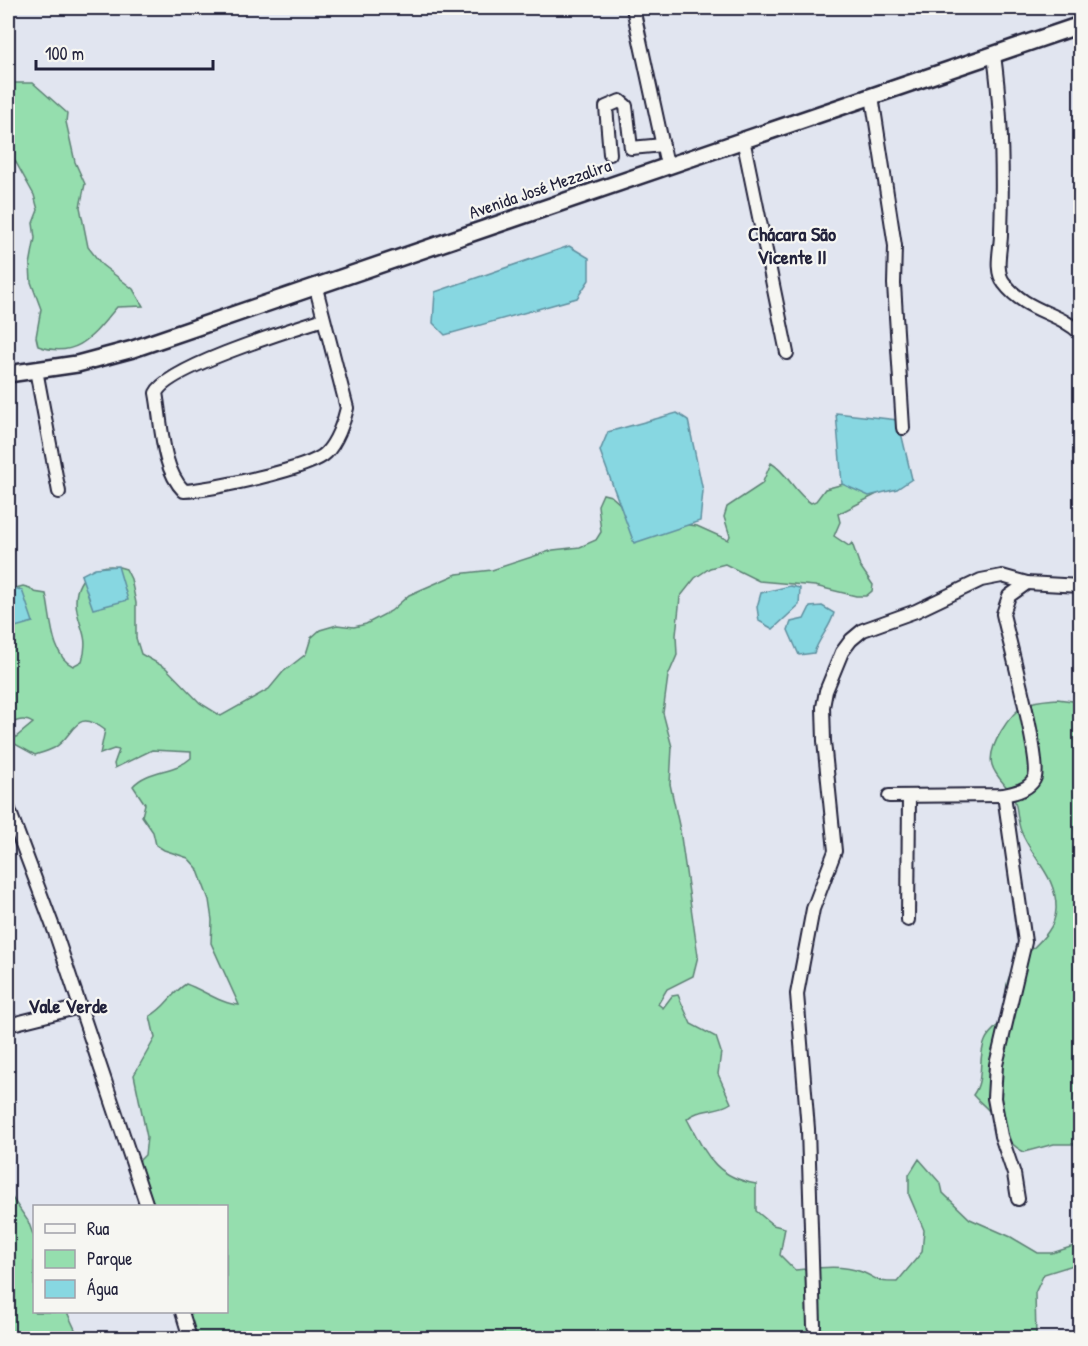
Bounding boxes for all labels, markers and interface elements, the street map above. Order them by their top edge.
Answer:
scale bar [36,33,213,71]
text: 100 m [45,41,84,66]
street label: Avenida José Mezzalira [465,152,614,225]
district label: Chácara São Vicente II [748,220,836,270]
district label: Vale Verde [28,992,108,1019]
legend [33,1205,228,1313]
text: Rua [87,1216,109,1241]
text: Parque [87,1246,132,1271]
text: Água [87,1276,118,1301]

